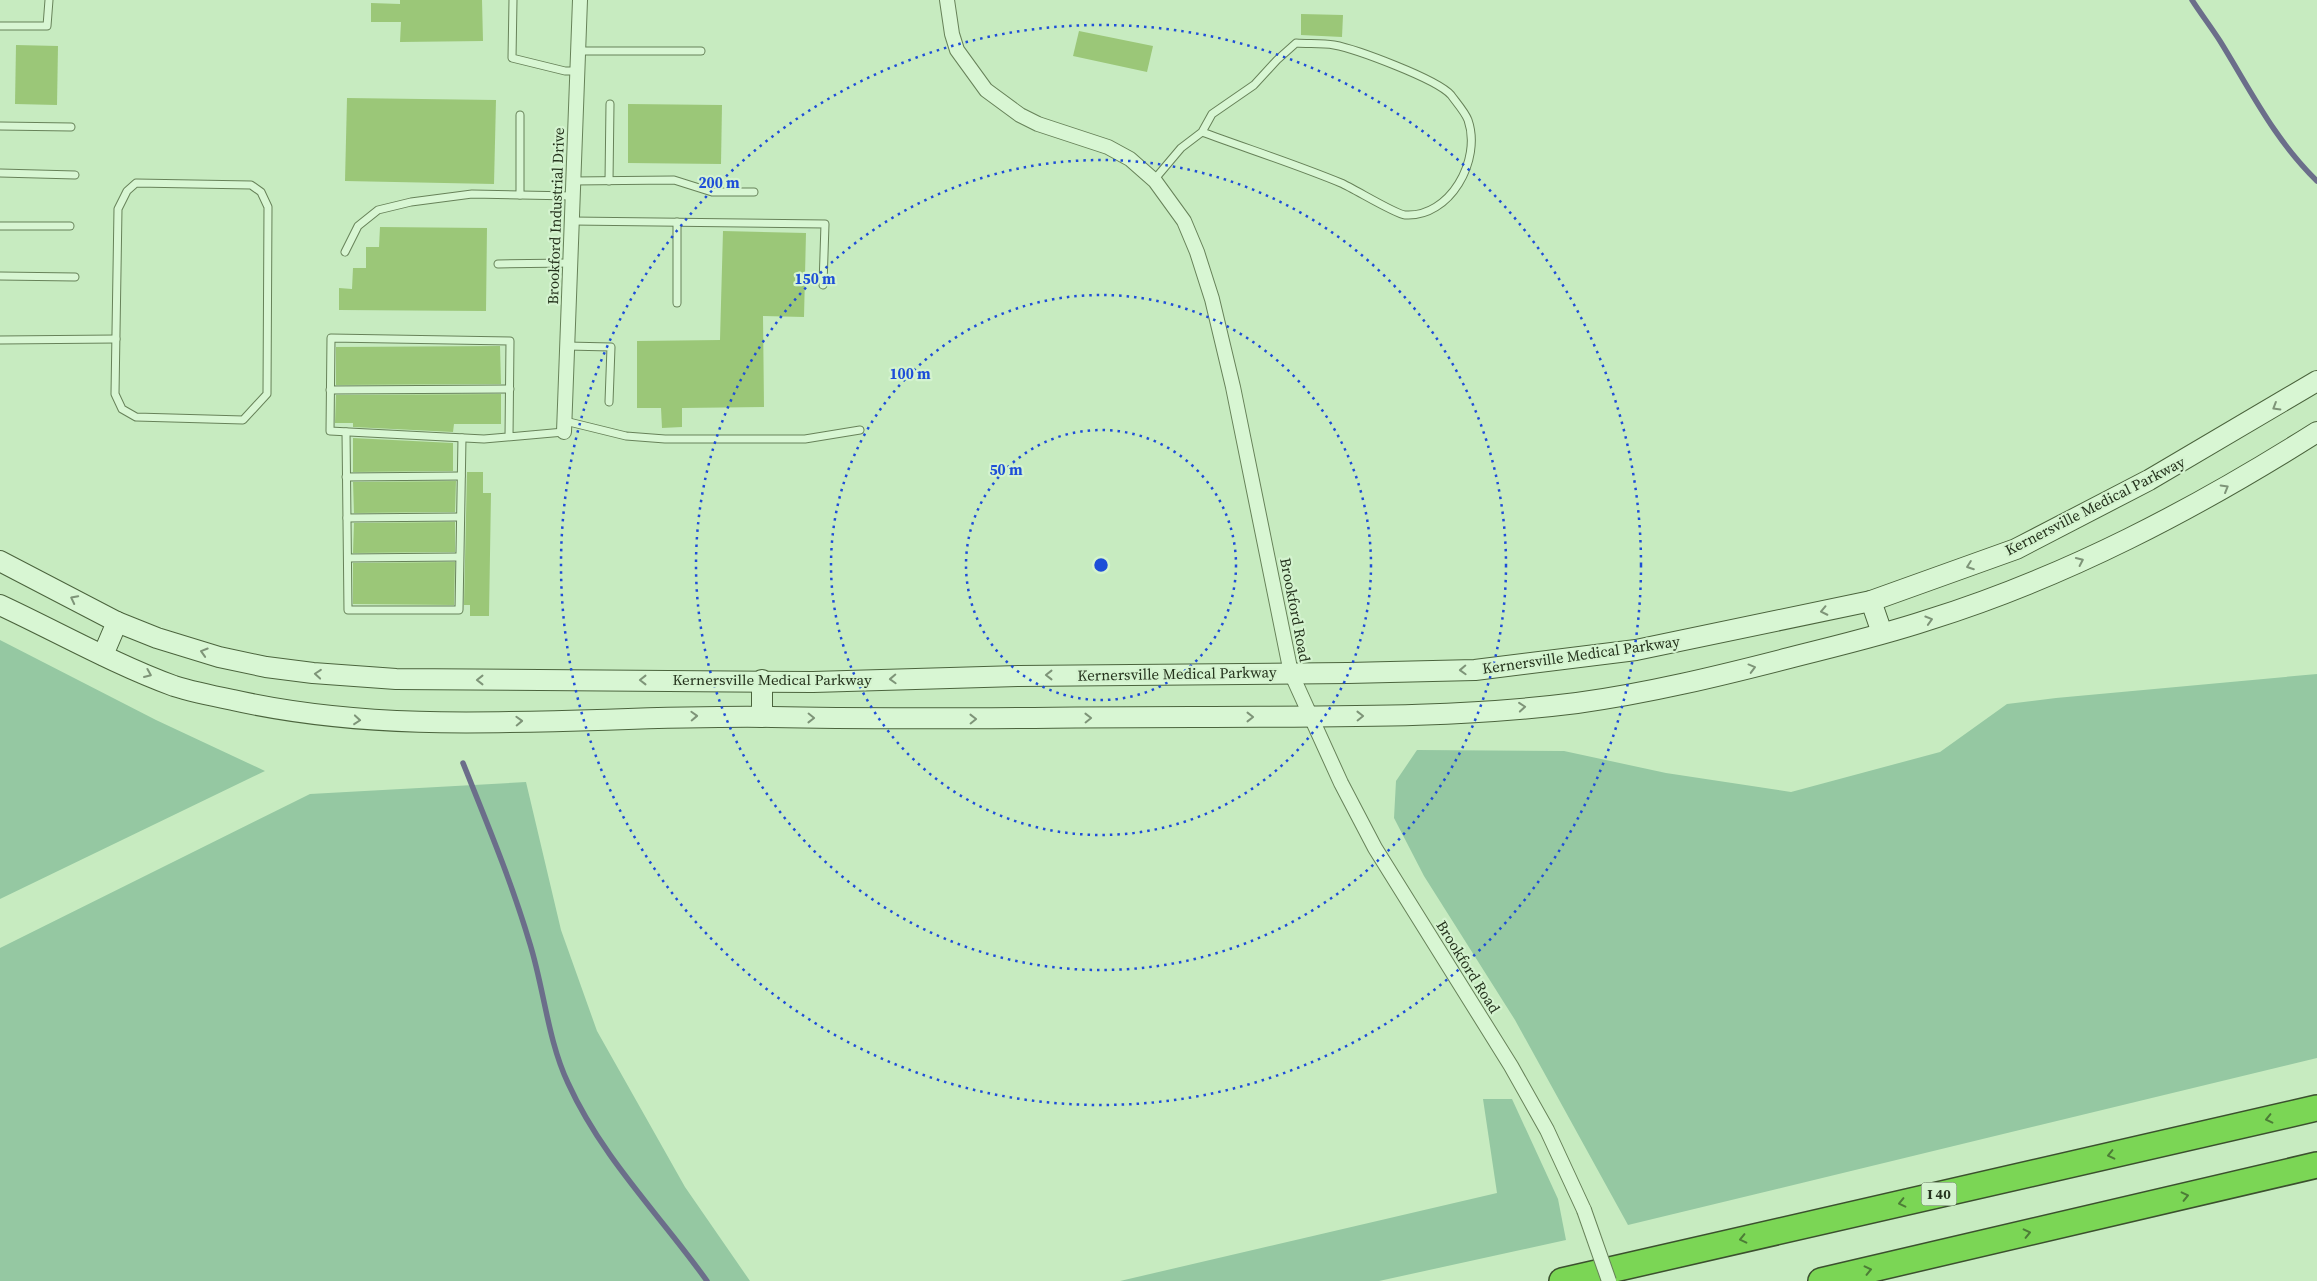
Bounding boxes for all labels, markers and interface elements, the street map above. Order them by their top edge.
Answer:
street label: Brookford Industrial Drive [542,127,569,305]
text: 200 m [698,172,740,193]
text: 150 m [794,268,836,289]
text: 100 m [889,363,931,384]
one-way arrow [2272,401,2281,411]
street label: Kernersville Medical Parkway [2001,451,2189,560]
text: 50 m [989,459,1023,480]
one-way arrow [2220,485,2229,495]
centre of rings [1092,556,1110,574]
street label: Brookford Road [1275,556,1316,664]
one-way arrow [2075,557,2084,568]
one-way arrow [1966,560,1975,570]
one-way arrow [70,595,79,605]
one-way arrow [1819,605,1828,616]
one-way arrow [1924,615,1932,625]
street label: Kernersville Medical Parkway [1481,630,1681,679]
one-way arrow [200,648,209,658]
street label: Kernersville Medical Parkway [1077,661,1277,686]
one-way arrow [1747,663,1756,673]
one-way arrow [1459,665,1467,676]
one-way arrow [143,668,152,679]
one-way arrow [314,668,322,679]
street label: Kernersville Medical Parkway [672,669,872,690]
one-way arrow [1045,670,1053,681]
one-way arrow [889,674,897,685]
one-way arrow [476,675,484,685]
one-way arrow [639,675,646,685]
one-way arrow [1518,702,1526,713]
one-way arrow [691,711,699,722]
one-way arrow [1356,711,1364,721]
one-way arrow [1247,712,1255,722]
one-way arrow [807,713,815,723]
one-way arrow [1084,713,1092,723]
one-way arrow [353,714,361,725]
one-way arrow [970,714,977,724]
one-way arrow [516,716,523,726]
street label: Brookford Road [1432,916,1506,1018]
one-way arrow [2265,1113,2274,1124]
one-way arrow [2107,1149,2116,1160]
road number: I 40 [1922,1182,1956,1206]
one-way arrow [2180,1191,2189,1202]
one-way arrow [1897,1197,1906,1208]
one-way arrow [2022,1228,2031,1239]
one-way arrow [1739,1233,1748,1244]
one-way arrow [1864,1265,1873,1276]

